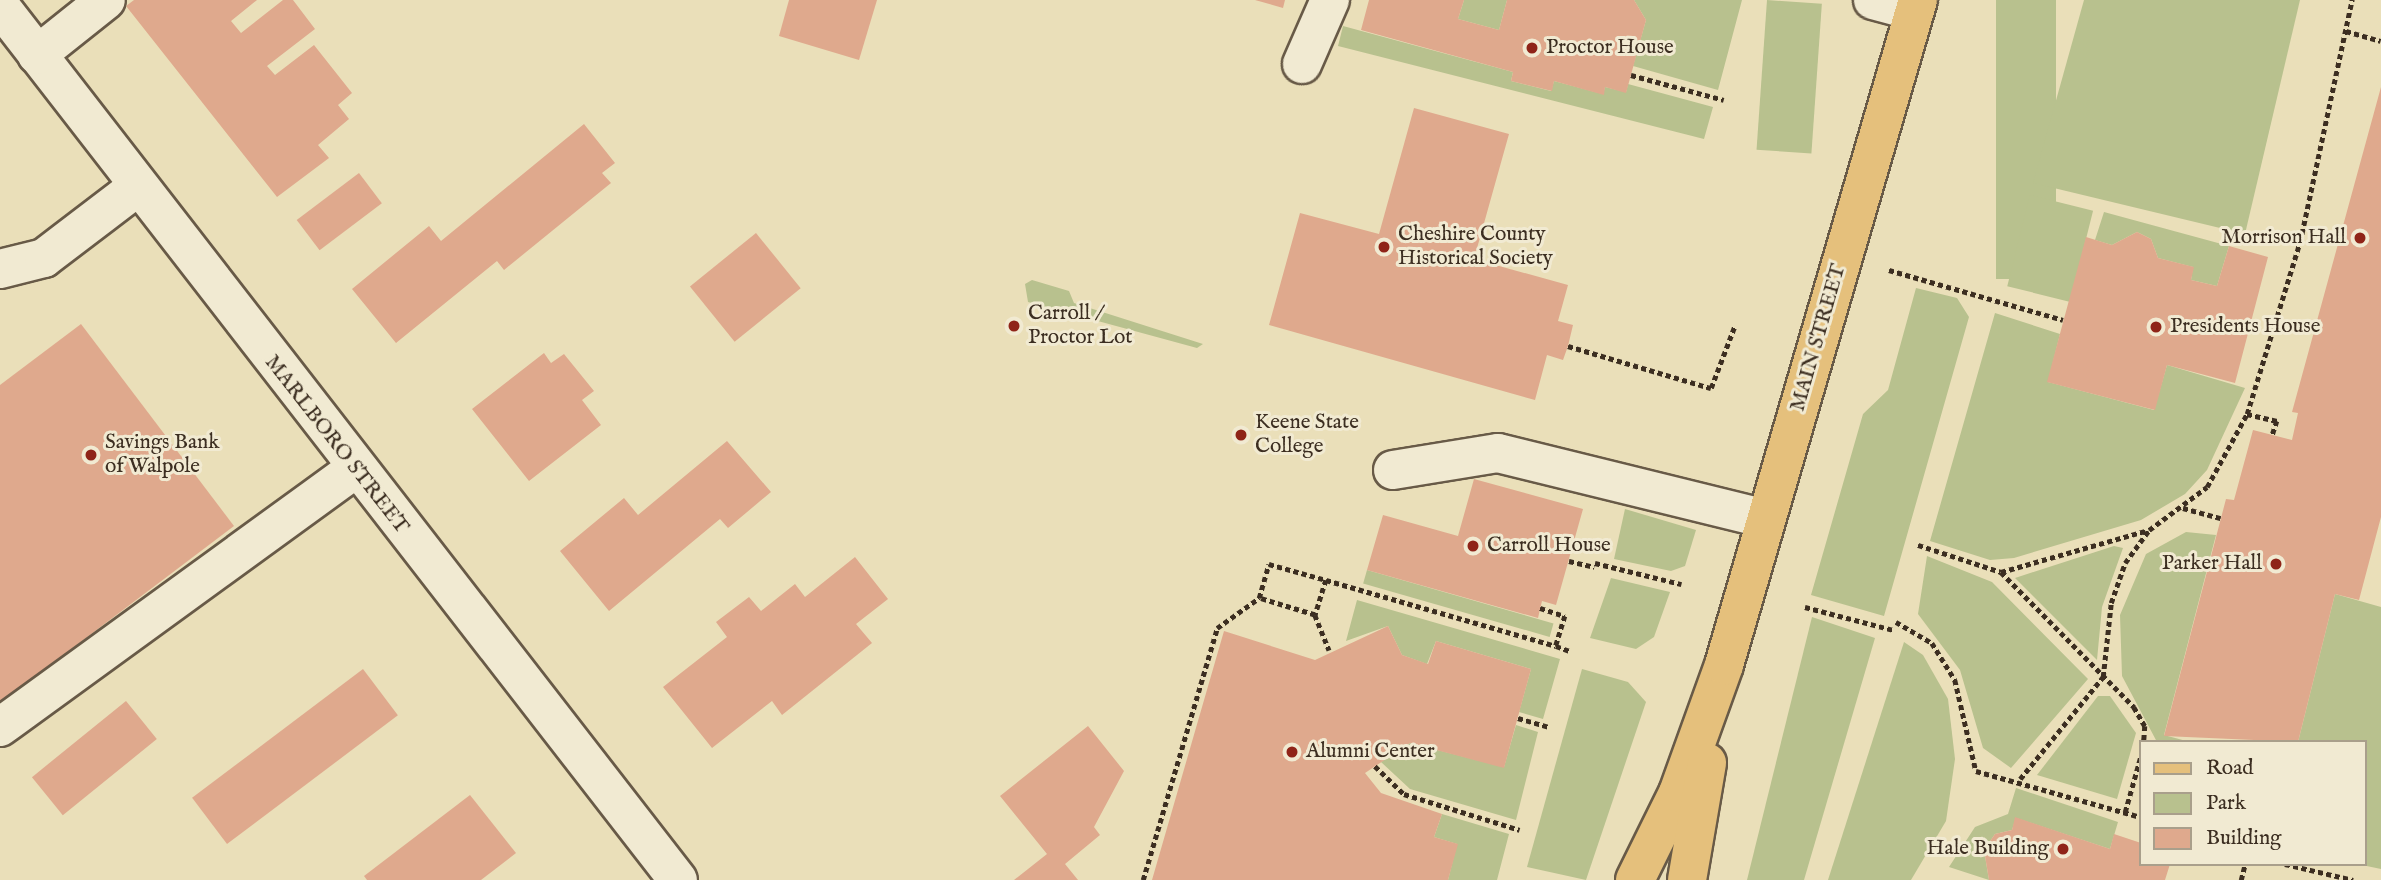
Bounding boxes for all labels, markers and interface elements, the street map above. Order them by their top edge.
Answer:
place label: Proctor House [1546,35,1674,61]
marker: Proctor House [1524,40,1540,56]
place label: Cheshire County Historical Society [1398,222,1553,272]
place label: Morrison Hall [2221,225,2346,251]
marker: Morrison Hall [2352,230,2368,246]
marker: Cheshire County Historical Society [1376,239,1392,255]
street label: MAIN STREET [1786,261,1852,415]
place label: Carroll / Proctor Lot [1028,301,1133,351]
place label: Presidents House [2170,314,2320,340]
marker: Carroll / Proctor Lot [1006,318,1022,334]
marker: Presidents House [2148,319,2164,335]
street label: MARLBORO STREET [258,351,414,539]
place label: Keene State College [1255,410,1359,460]
marker: Keene State College [1233,427,1249,443]
place label: Savings Bank of Walpole [105,430,219,480]
marker: Savings Bank of Walpole [83,447,99,463]
place label: Carroll House [1487,533,1611,559]
marker: Carroll House [1465,538,1481,554]
place label: Parker Hall [2162,551,2262,577]
marker: Parker Hall [2268,556,2284,572]
place label: Alumni Center [1306,739,1435,765]
legend [2140,740,2367,866]
marker: Alumni Center [1284,744,1300,760]
text: Road [2206,755,2253,782]
text: Park [2206,790,2246,817]
text: Building [2206,825,2281,852]
place label: Hale Building [1927,836,2049,862]
marker: Hale Building [2055,841,2071,857]

